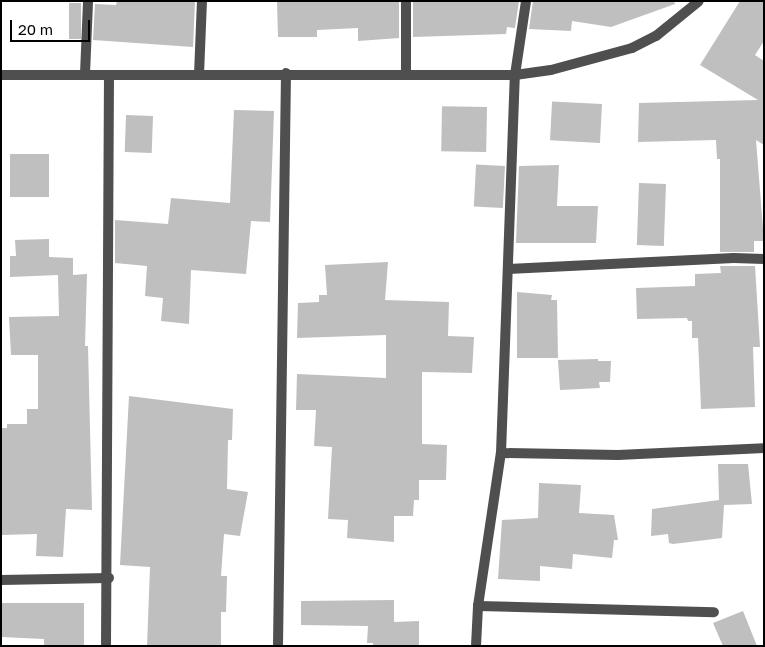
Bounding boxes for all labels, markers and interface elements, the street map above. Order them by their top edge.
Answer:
scale bar [12,10,92,42]
text: 20 m [18,20,53,38]

